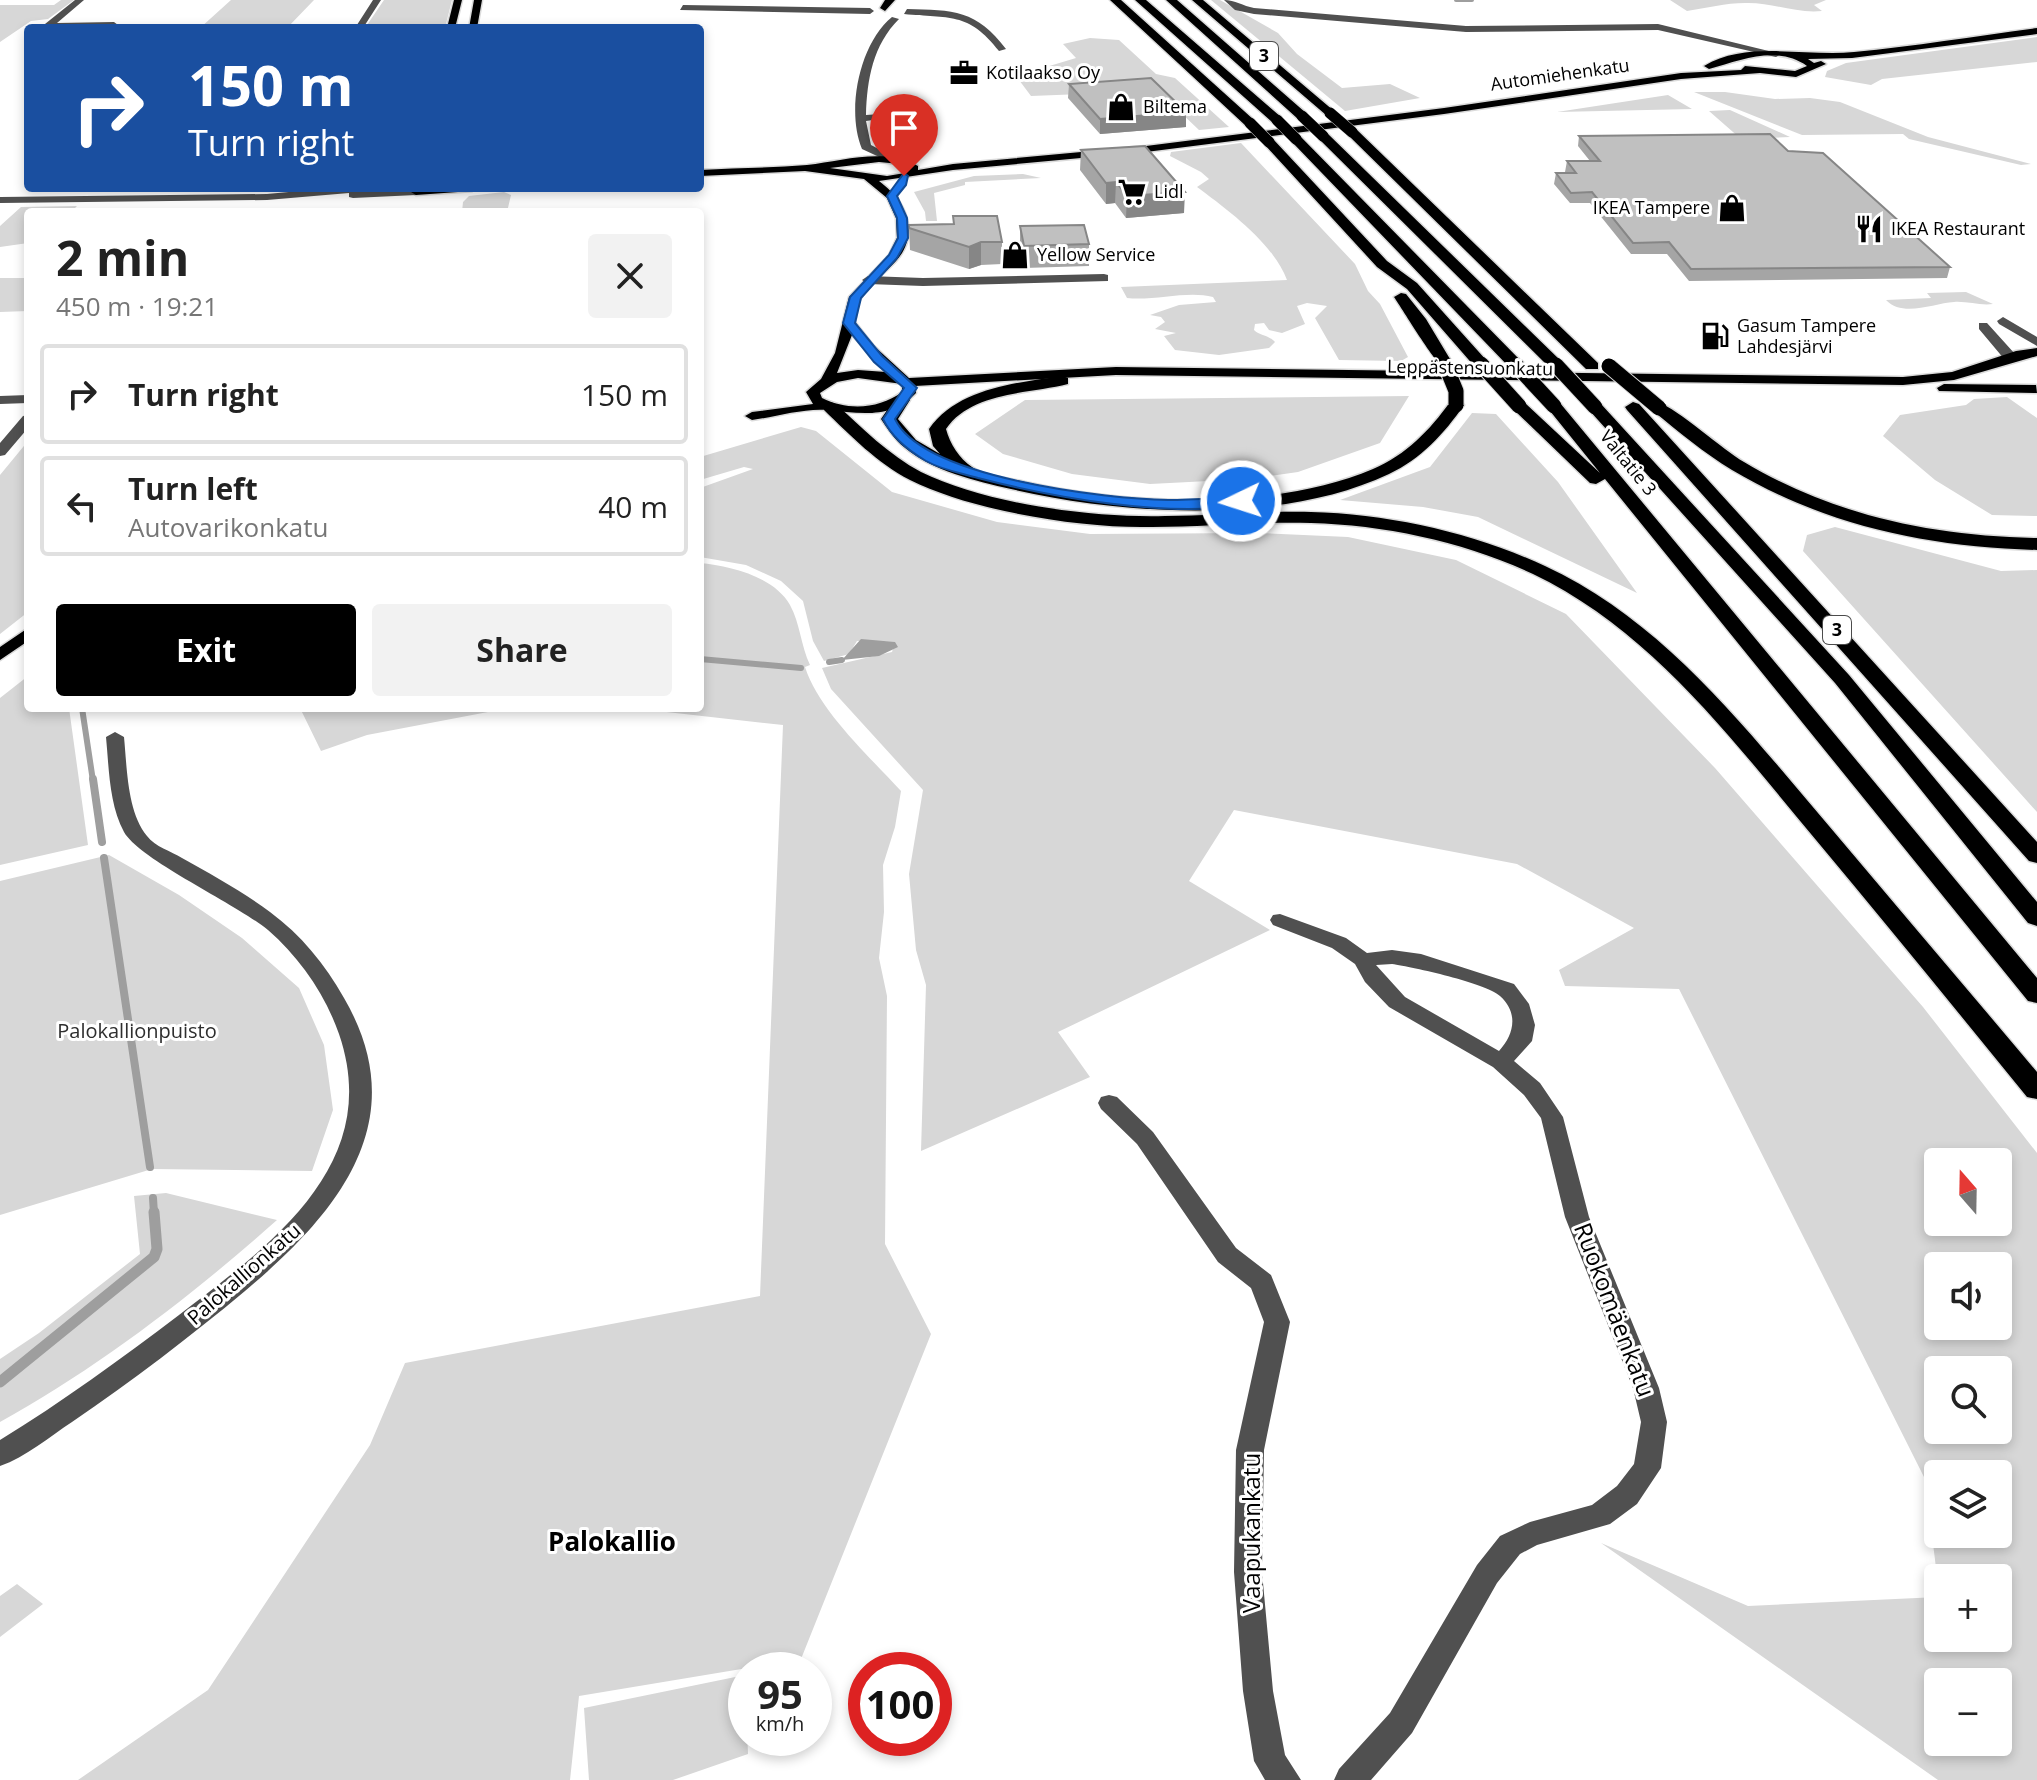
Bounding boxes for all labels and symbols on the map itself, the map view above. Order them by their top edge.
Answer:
road number: 3 [1250,42,1278,70]
street label: Automiehenkatu [1489,52,1631,96]
office icon: Kotilaakso Oy [949,58,979,88]
place label: Kotilaakso Oy [986,60,1101,84]
shop icon: Biltema [1106,92,1136,122]
pin [870,94,938,176]
place label: Biltema [1143,94,1207,118]
supermarket icon: Lidl [1117,177,1147,207]
place label: Lidl [1154,179,1184,203]
shop icon: IKEA Tampere [1717,193,1747,223]
place label: IKEA Tampere [1593,195,1710,219]
restaurant icon: IKEA Restaurant [1854,214,1884,244]
place label: IKEA Restaurant [1891,216,2025,240]
shop icon: Yellow Service [1000,240,1030,270]
place label: Yellow Service [1037,242,1155,266]
place label: Gasum Tampere Lahdesjärvi [1737,313,1876,358]
fuel station icon: Gasum Tampere Lahdesjärvi [1700,321,1730,351]
street label: Leppästensuonkatu [1387,354,1553,380]
street label: Valtatie 3 [1595,425,1663,500]
position arrow [1199,459,1283,543]
road number: 3 [1823,616,1851,644]
park label: Palokallionpuisto [57,1017,217,1044]
north arrow [1924,1148,2012,1236]
street label: Palokallionkatu [181,1217,306,1330]
street label: Ruokomäenkatu [1567,1218,1664,1401]
street label: Vaapukankatu [1234,1453,1267,1613]
district label: Palokallio [548,1523,676,1559]
speed limit sign: 100 [848,1652,952,1756]

